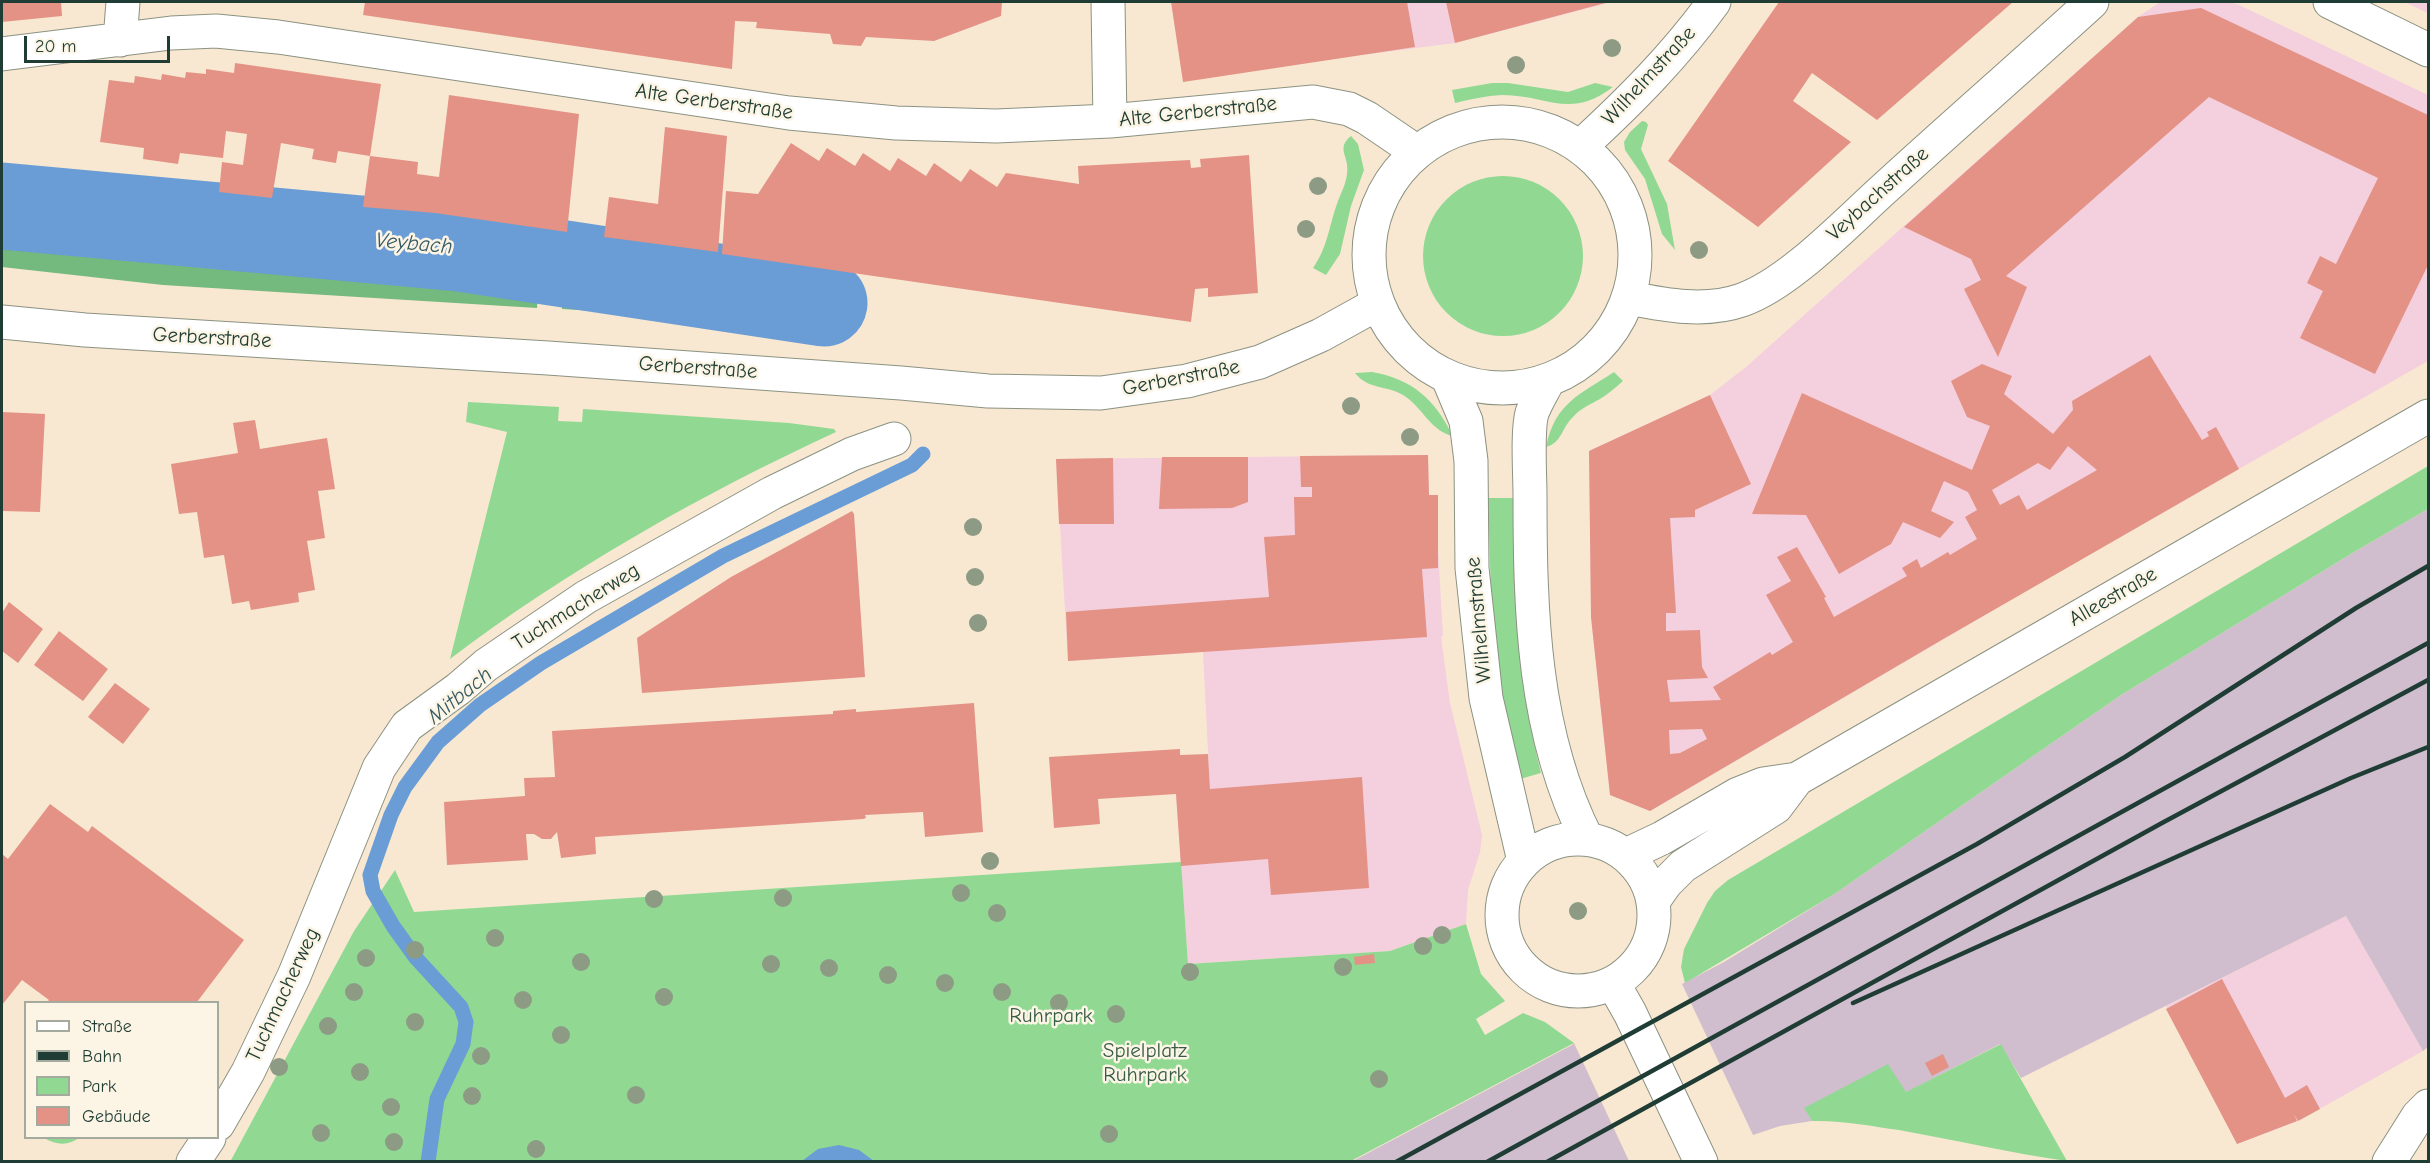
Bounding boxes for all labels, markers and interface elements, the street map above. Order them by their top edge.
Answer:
street label: Wilhelmstraße [1597,21,1701,131]
scale bar [27,24,172,62]
text: 20 m [35,36,76,57]
street label: Alte Gerberstraße [634,78,794,126]
street label: Alte Gerberstraße [1118,91,1278,133]
street label: Veybachstraße [1822,142,1934,246]
water label: Veybach [374,227,454,261]
street label: Gerberstraße [152,322,272,354]
street label: Gerberstraße [638,351,758,385]
street label: Gerberstraße [1120,354,1242,402]
street label: Wilhelmstraße [1461,556,1497,684]
street label: Tuchmacherweg [508,558,644,656]
street label: Alleestraße [2064,562,2162,632]
water label: Mitbach [422,662,498,730]
street label: Tuchmacherweg [241,924,325,1066]
legend [24,1001,219,1139]
park label: Ruhrpark [1009,1003,1093,1029]
text: Straße [82,1016,132,1037]
park label: Spielplatz Ruhrpark [1103,1038,1187,1088]
text: Bahn [82,1046,122,1067]
text: Park [82,1076,116,1097]
text: Gebäude [82,1106,151,1127]

